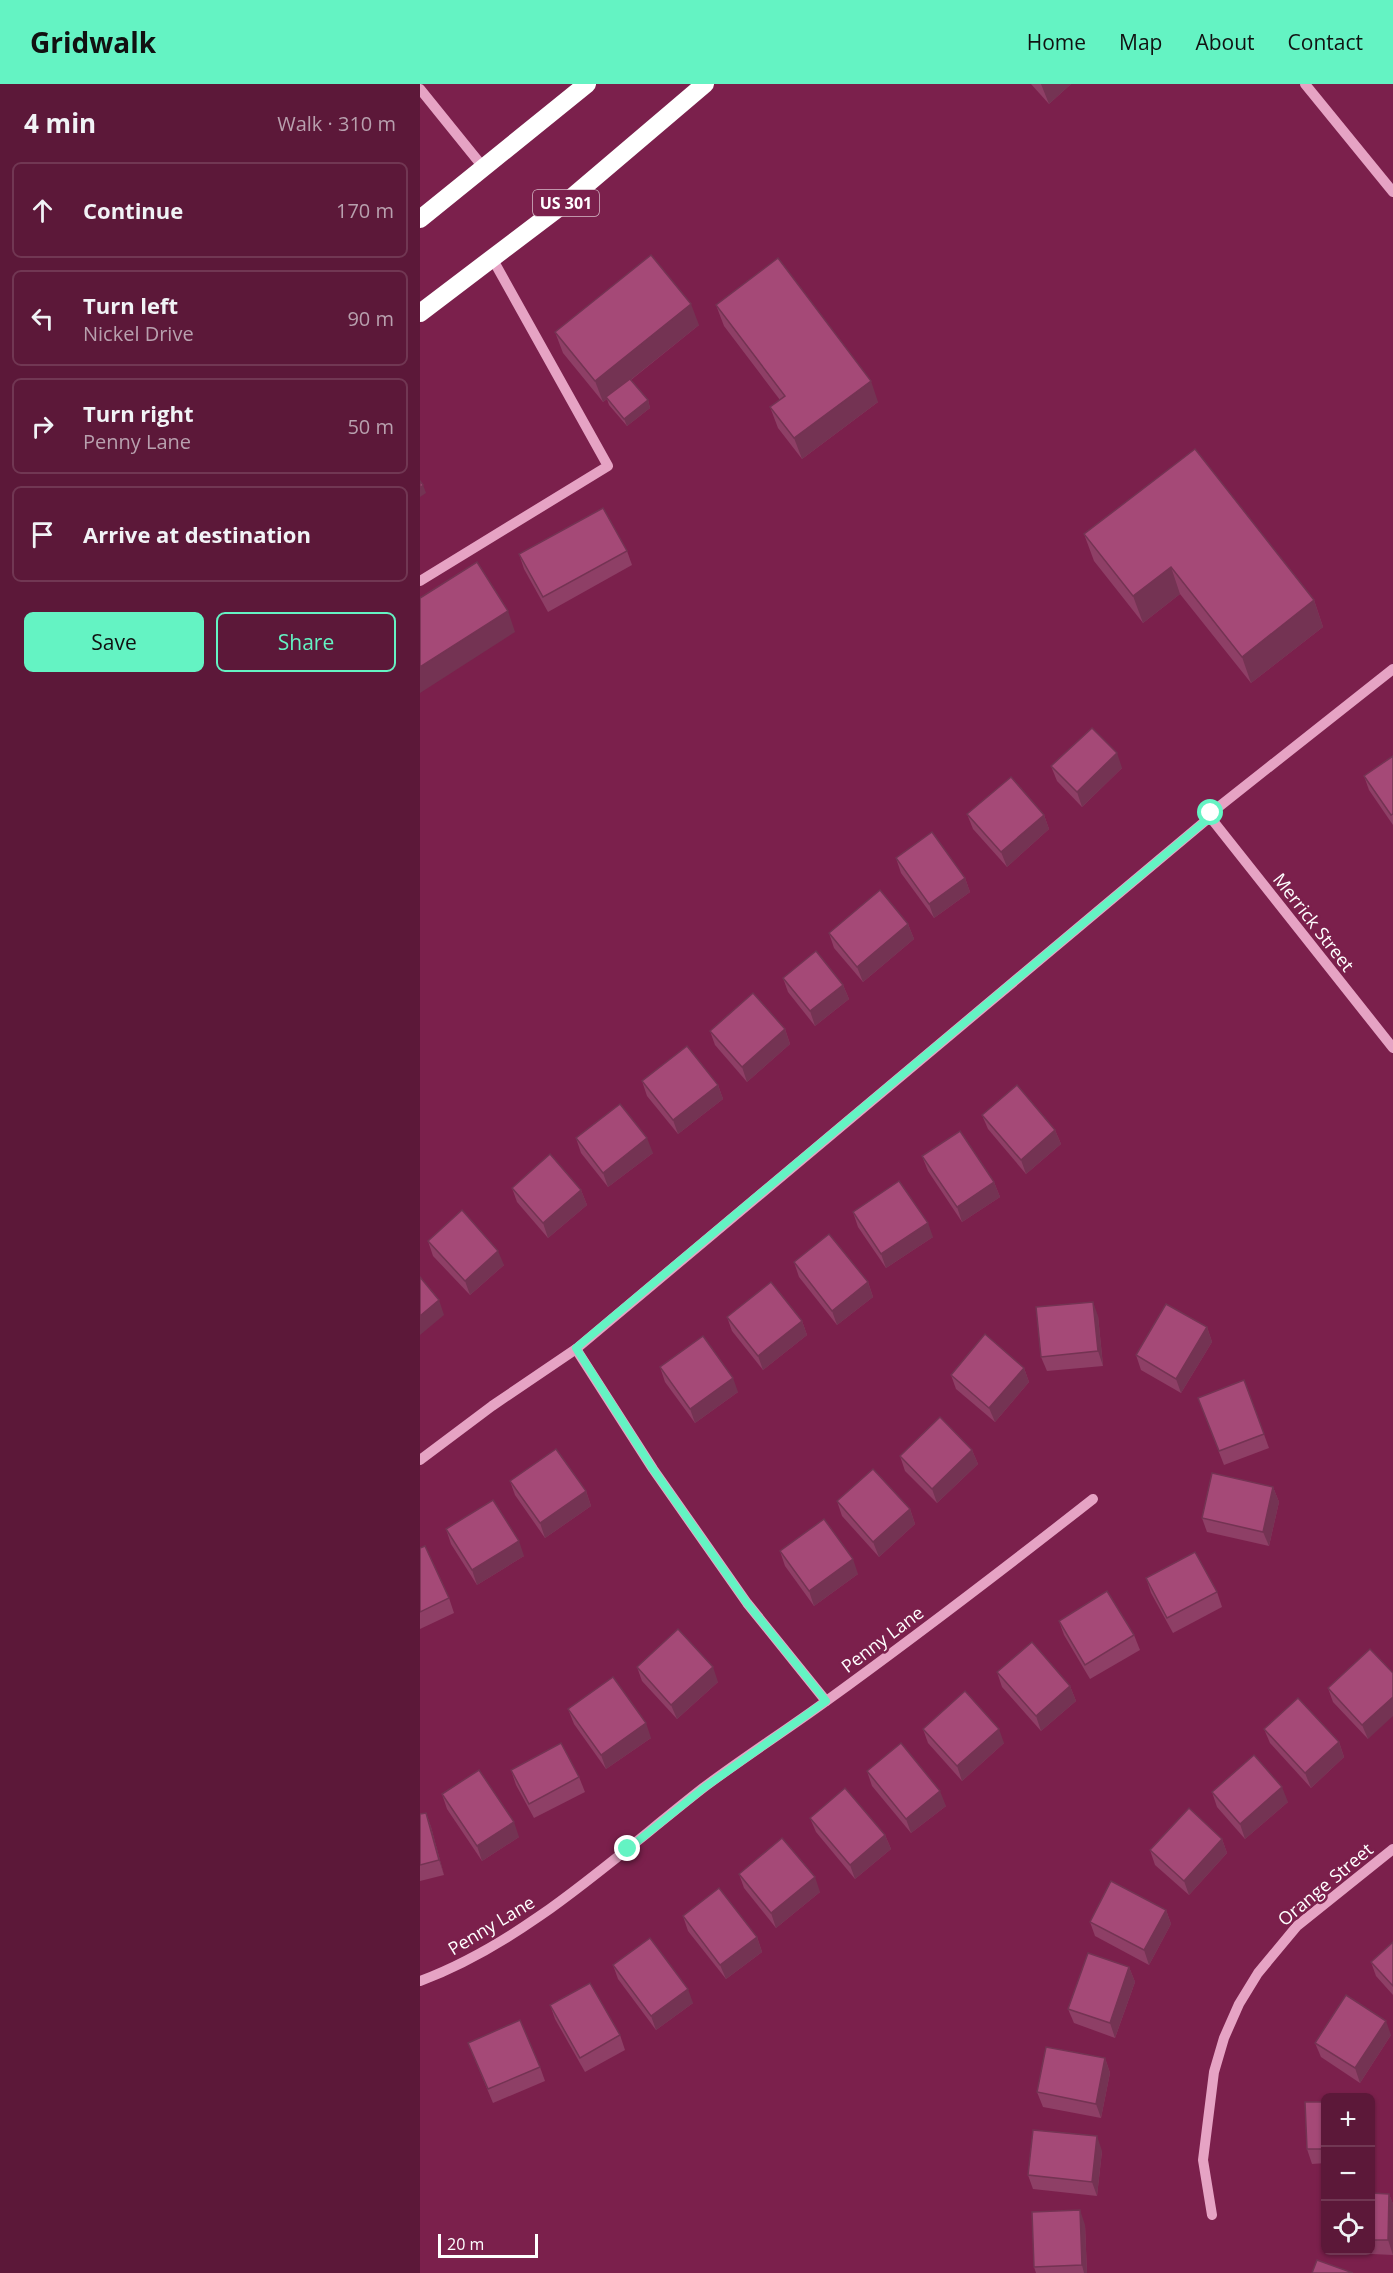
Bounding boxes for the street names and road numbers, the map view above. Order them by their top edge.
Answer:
road number: US 301 [533,190,599,216]
street label: Merrick Street [1268,868,1360,976]
street label: Penny Lane [836,1600,928,1678]
street label: Orange Street [1272,1837,1378,1931]
street label: Penny Lane [443,1890,539,1960]

